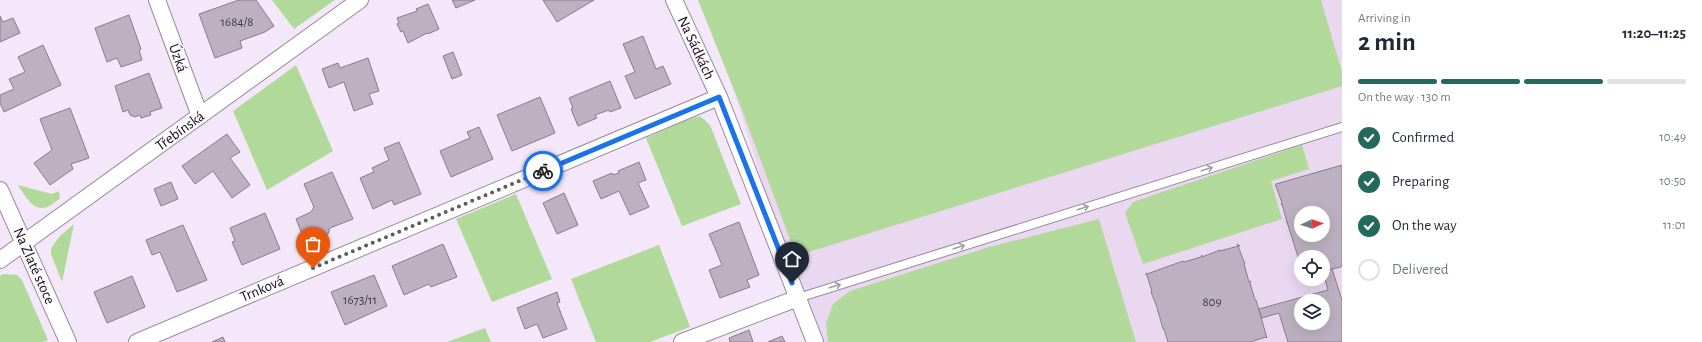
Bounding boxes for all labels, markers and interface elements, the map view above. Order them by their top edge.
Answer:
text: Arriving in [1358,12,1411,25]
street label: Na Sádkách [675,14,717,82]
house number: 1684/8 [221,16,253,29]
text: 11:20–11:25 [1622,26,1686,41]
text: 2 min [1358,29,1416,55]
street label: Úzká [166,41,192,74]
text: On the way · 130 m [1358,91,1451,104]
street label: Třebínská [153,108,207,154]
icon: check [1358,127,1380,149]
text: Confirmed [1392,130,1454,145]
text: 10:49 [1659,131,1686,144]
courier [523,151,563,191]
icon: bike [532,160,554,182]
one-way arrow [1200,165,1213,172]
icon: check [1358,171,1380,193]
text: Preparing [1392,174,1449,189]
text: 10:50 [1659,175,1686,188]
one-way arrow [1076,204,1089,211]
north arrow [1294,206,1330,242]
map controls [1294,206,1330,330]
icon: check [1358,215,1380,237]
text: On the way [1392,218,1457,233]
text: 11:01 [1663,219,1686,232]
street label: Na Zlaté stoce [10,225,58,307]
pin [296,227,330,268]
icon: bag [302,233,324,255]
pin [775,242,809,283]
one-way arrow [952,243,965,250]
icon: home [781,248,803,270]
button: locate [1294,250,1330,286]
text: Delivered [1392,262,1449,277]
street label: Trnková [238,273,286,305]
one-way arrow [828,282,841,289]
house number: 1673/11 [343,294,377,307]
button: layers [1294,294,1330,330]
house number: 809 [1202,296,1222,309]

